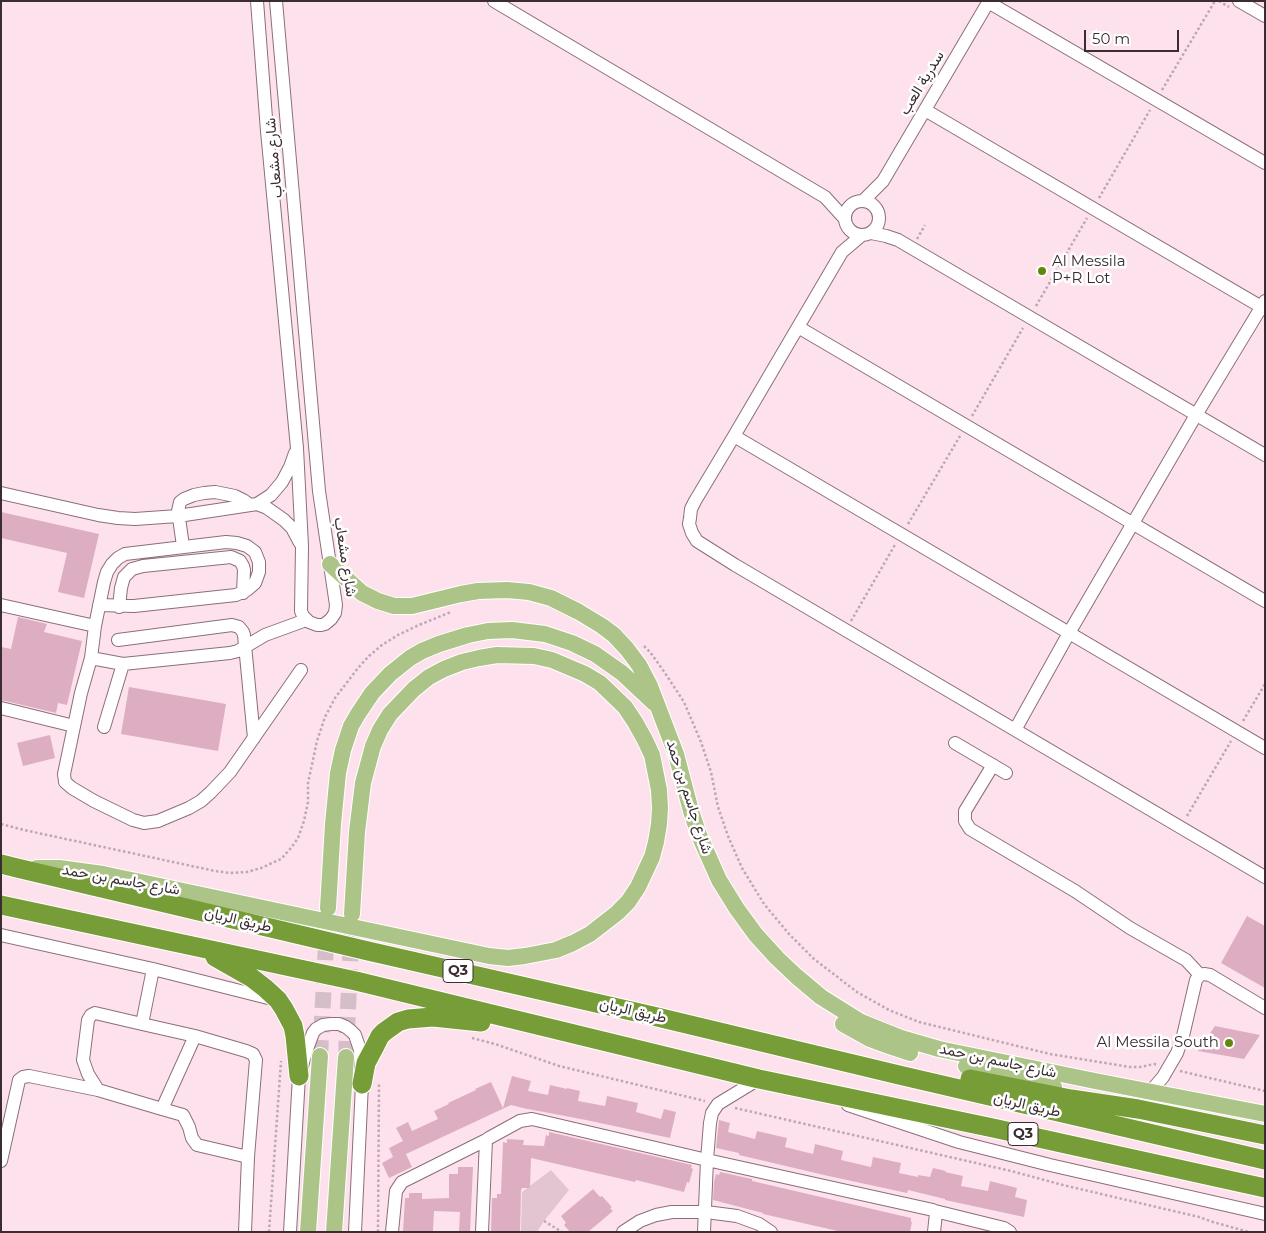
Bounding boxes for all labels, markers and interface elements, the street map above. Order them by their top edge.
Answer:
scale bar [1086,20,1181,52]
text: 50 m [1092,29,1130,48]
street label: سدرية العب [896,48,948,118]
street label: شارع مشعاب [262,117,286,199]
place label: Al Messila P+R Lot [1052,253,1126,288]
marker: Al Messila P+R Lot [1036,265,1048,277]
street label: شارع مشعاب [330,516,360,598]
street label: شارع جاسم بن حمد [662,738,716,856]
street label: شارع جاسم بن حمد [61,861,181,899]
street label: طريق الريان [203,904,273,936]
road number: Q3 [443,959,473,982]
street label: طريق الريان [598,995,668,1027]
place label: Al Messila South [1096,1034,1219,1052]
marker: Al Messila South [1223,1037,1235,1049]
street label: شارع جاسم بن حمد [938,1040,1058,1082]
street label: طريق الريان [992,1089,1062,1121]
road number: Q3 [1008,1122,1038,1146]

